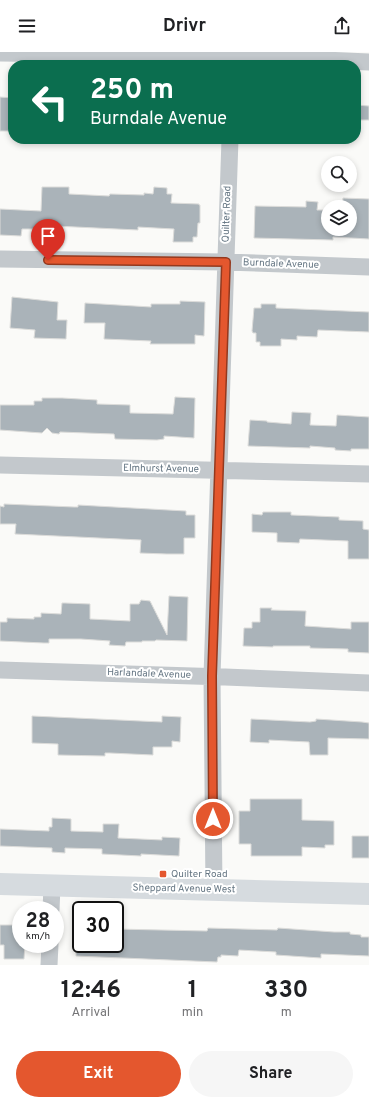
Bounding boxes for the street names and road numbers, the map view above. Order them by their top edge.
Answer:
street label: Quilter Road [220,185,234,243]
street label: Burndale Avenue [243,256,319,272]
street label: Elmhurst Avenue [123,462,199,476]
street label: Harlandale Avenue [107,666,191,682]
street label: Sheppard Avenue West [133,882,236,896]

